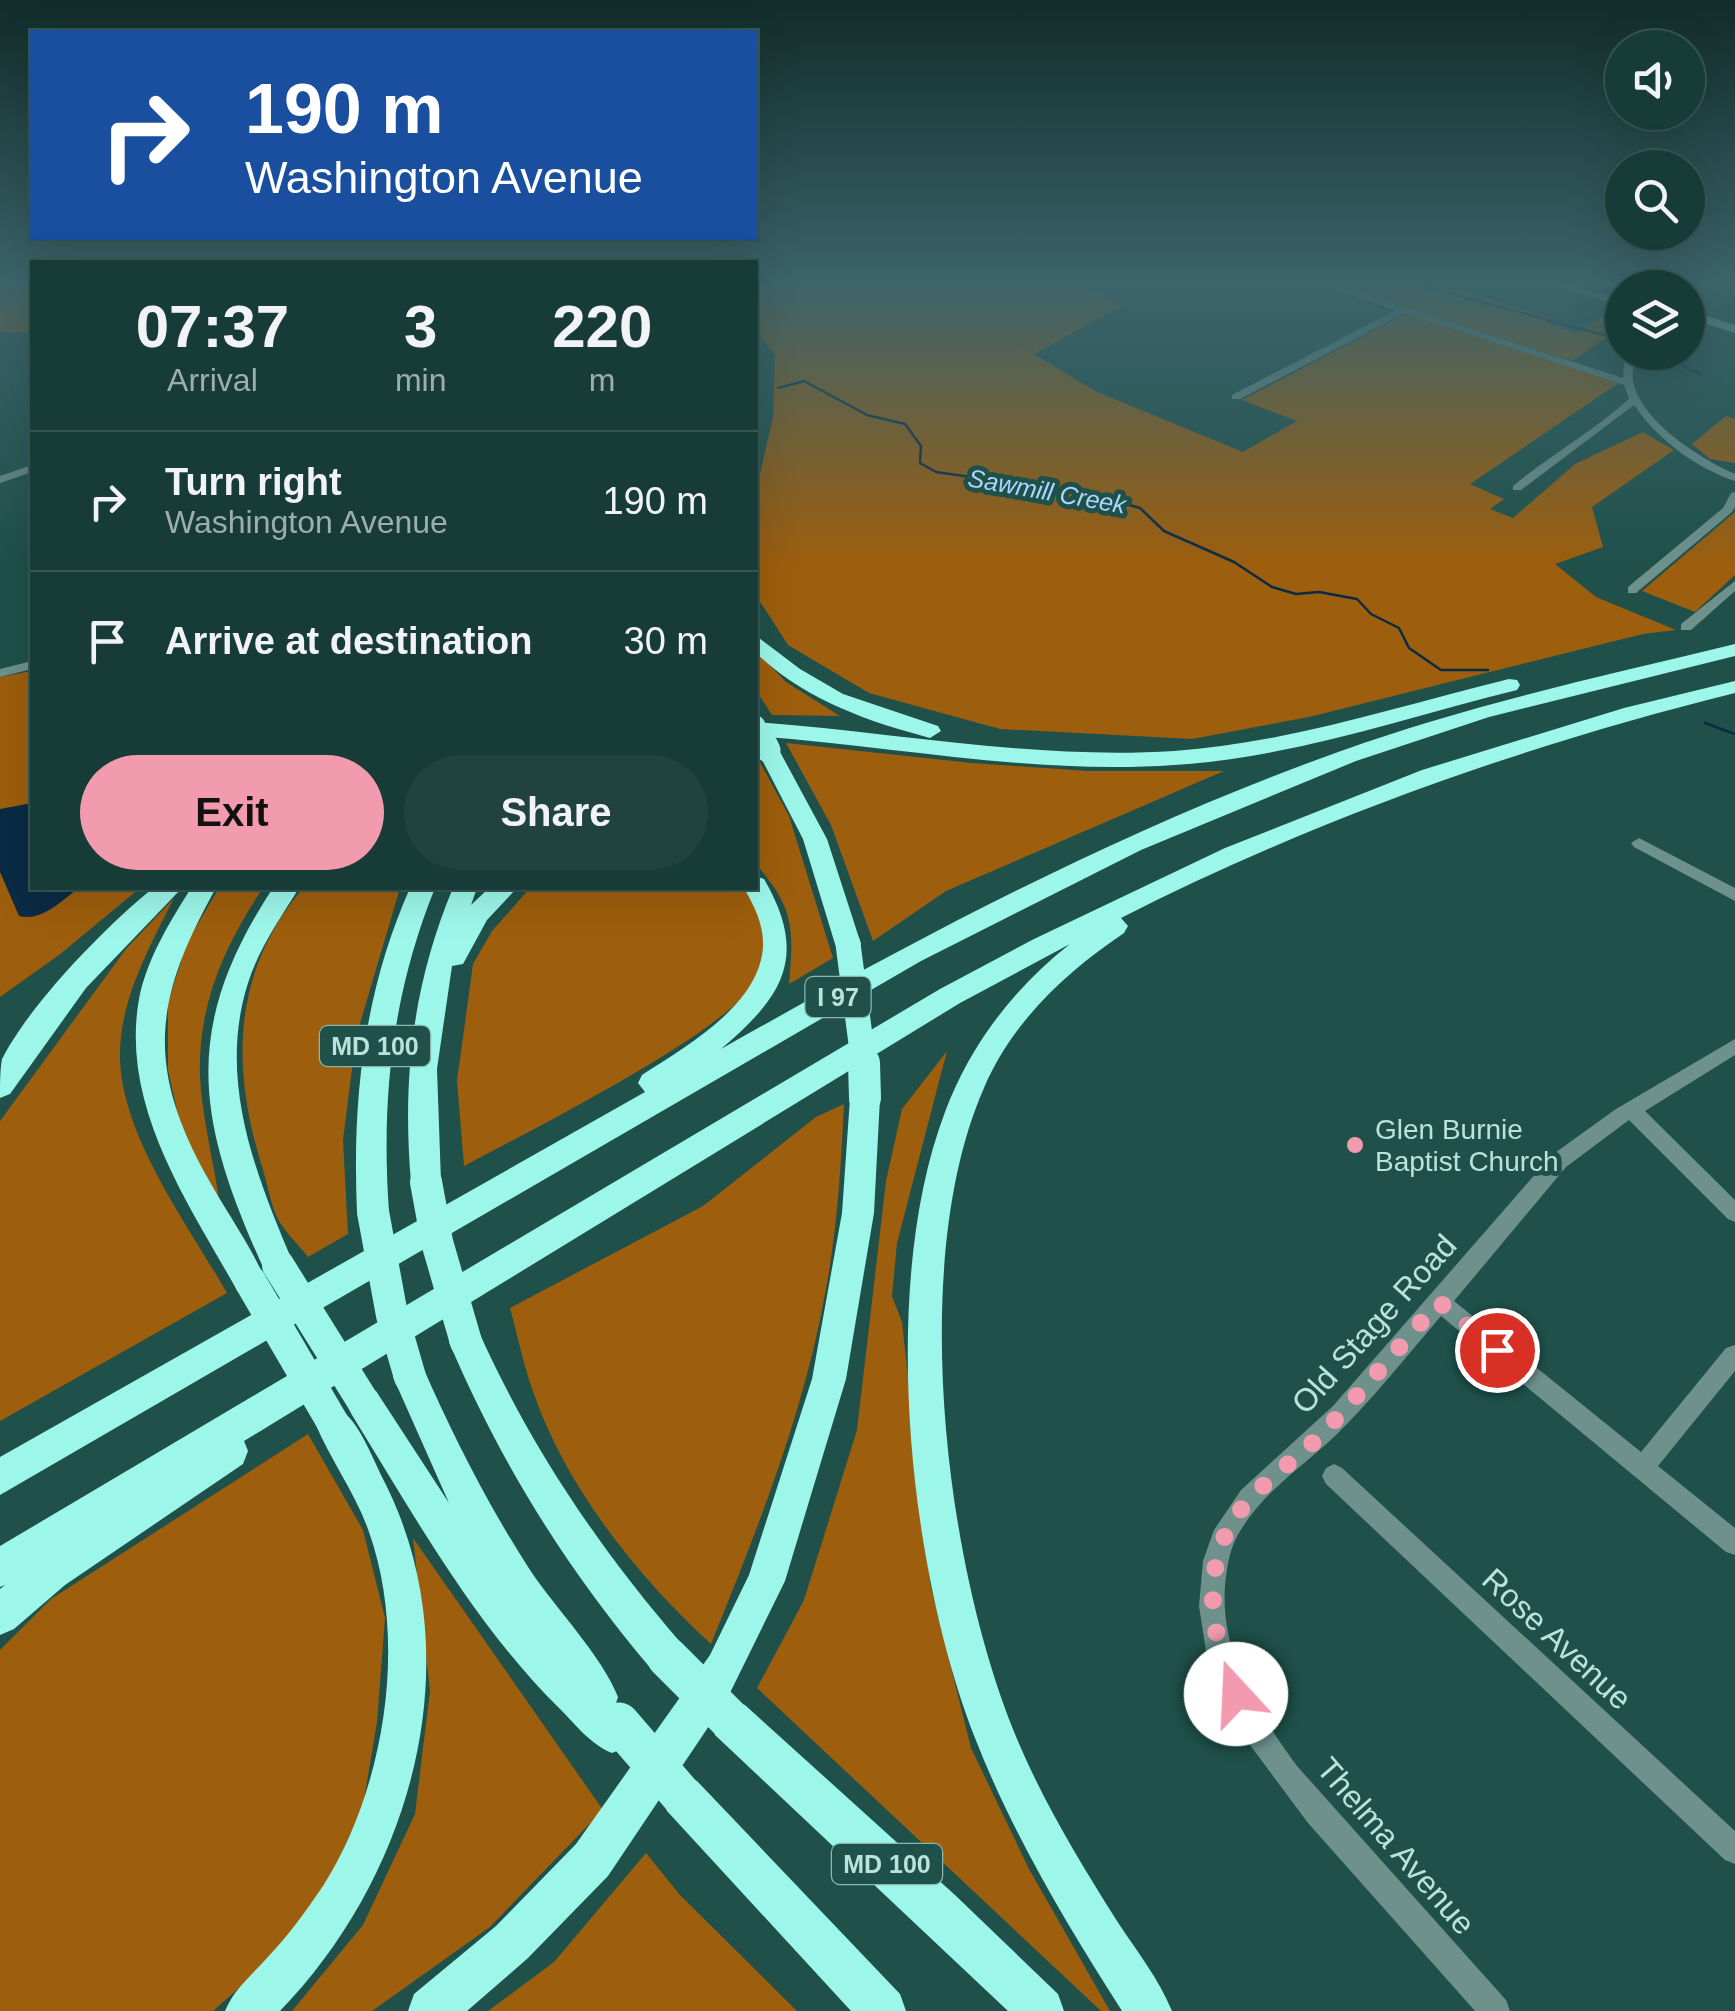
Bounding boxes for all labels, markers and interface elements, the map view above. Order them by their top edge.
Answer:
map controls [1605,30,1705,370]
button: sound [1605,30,1705,130]
icon: right [80,70,210,200]
text: 190 m [245,70,443,148]
button: search [1605,150,1705,250]
text: Washington Avenue [245,152,643,203]
button: layers [1605,270,1705,370]
text: 07:37 [136,293,289,360]
text: 3 [404,293,437,360]
text: 220 [552,293,652,360]
text: Arrival [167,362,258,398]
text: min [395,362,446,398]
text: m [589,362,616,398]
text: Turn right [165,461,342,503]
water label: Sawmill Creek [966,463,1130,519]
icon: right [80,474,135,529]
text: 190 m [602,480,708,522]
text: Washington Avenue [165,504,448,540]
icon: arrive [80,614,135,669]
text: Arrive at destination [165,620,532,662]
text: 30 m [624,620,708,662]
button: Exit [80,755,384,870]
button: Share [404,755,708,870]
road number: I 97 [806,977,870,1017]
road number: MD 100 [320,1026,430,1066]
place label: Glen Burnie Baptist Church [1375,1114,1559,1177]
marker: Glen Burnie Baptist Church [1344,1134,1366,1156]
street label: Old Stage Road [1284,1227,1464,1421]
pin [1455,1308,1540,1393]
icon: arrive [1470,1323,1525,1378]
street label: Rose Avenue [1475,1561,1639,1717]
position arrow [1184,1642,1288,1746]
street label: Thelma Avenue [1310,1751,1482,1941]
road number: MD 100 [832,1844,942,1884]

